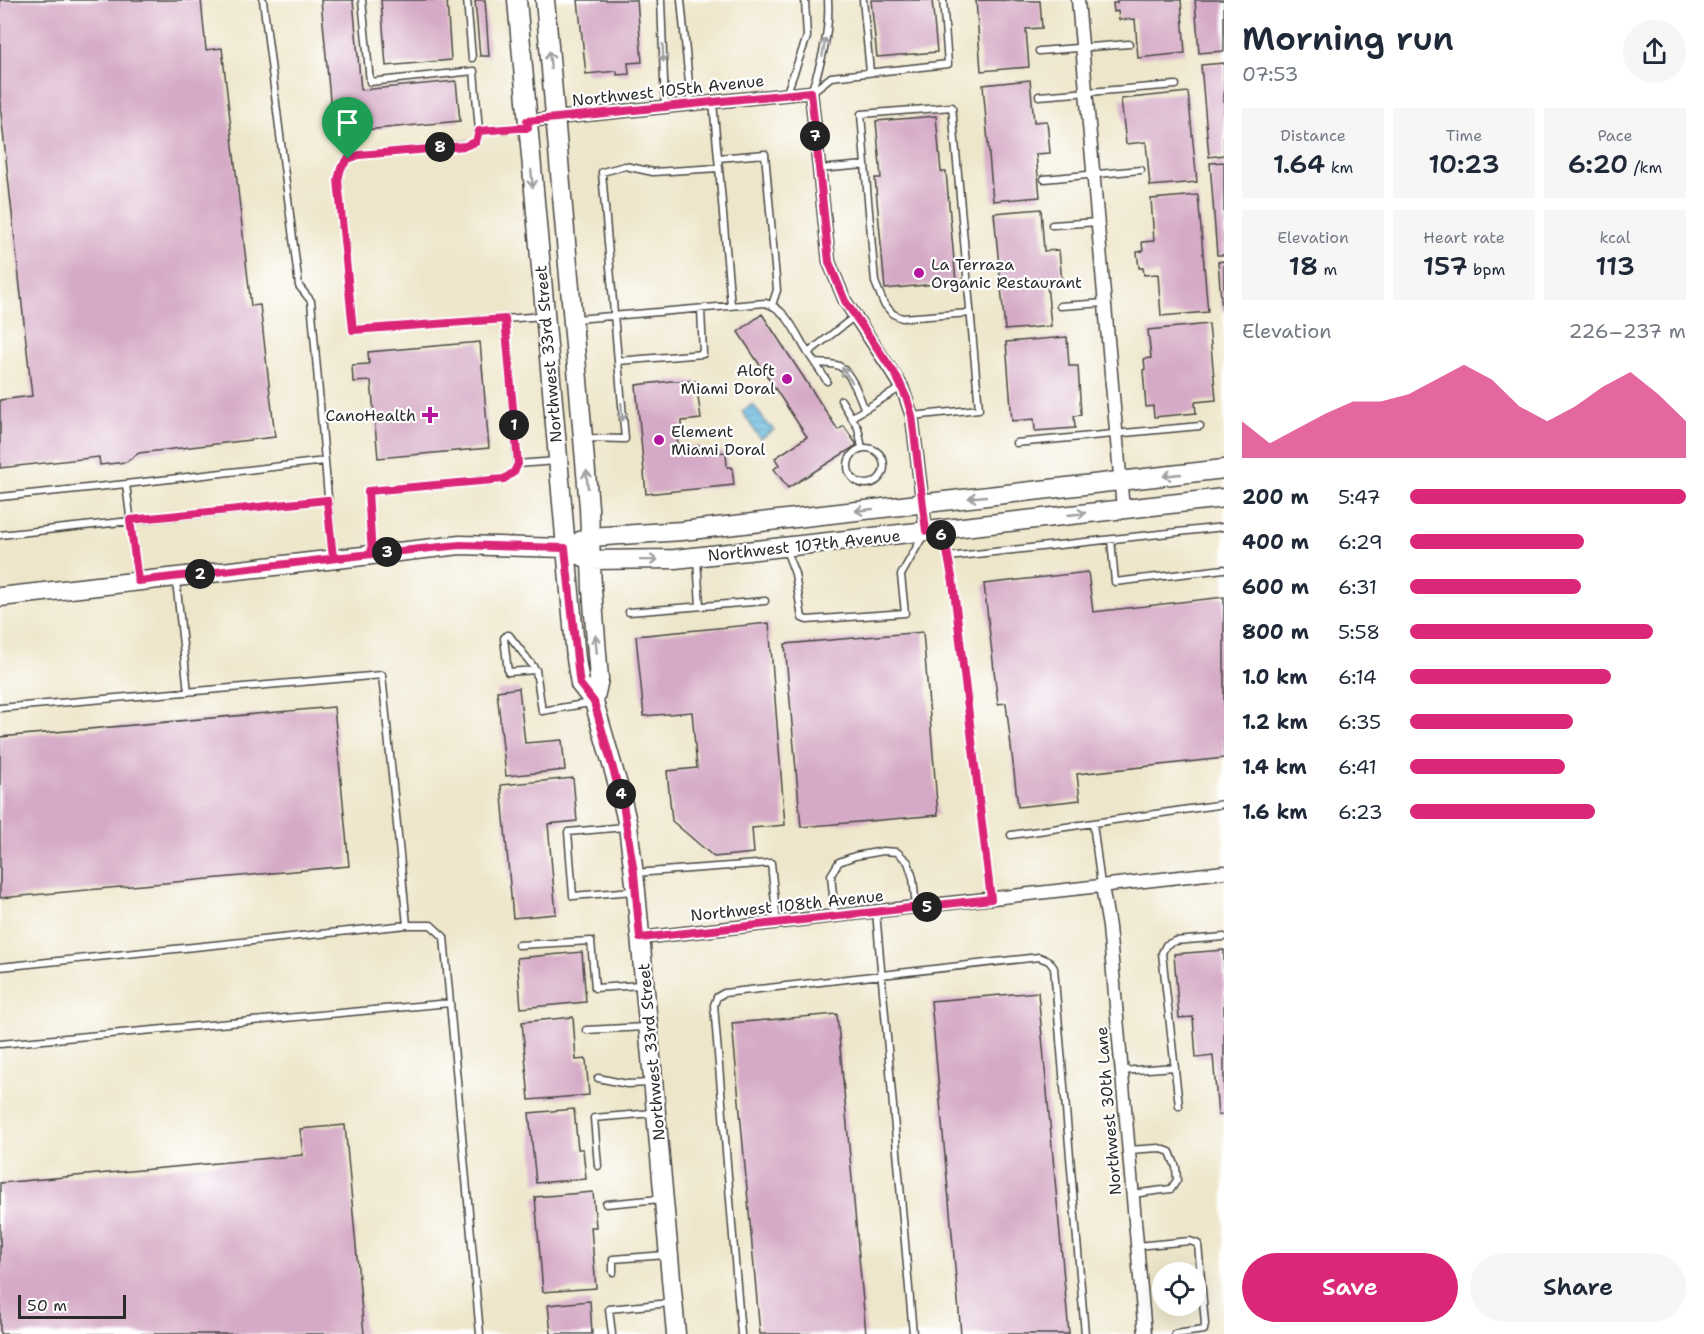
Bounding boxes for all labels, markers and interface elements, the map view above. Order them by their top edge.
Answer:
text: Morning run [1242,16,1454,61]
button: share [1623,20,1686,83]
one-way arrow [819,38,830,57]
one-way arrow [657,43,668,63]
one-way arrow [544,50,555,70]
text: 07:53 [1242,61,1299,87]
street label: Northwest 105th Avenue [571,70,765,111]
pin [322,97,373,159]
icon: arrive [331,106,364,139]
pin: 7 [800,121,830,151]
text: 7 [809,125,821,146]
text: Distance [1280,125,1346,146]
text: Time [1446,125,1482,146]
text: Pace [1597,125,1633,146]
pin: 8 [425,132,455,162]
text: 8 [434,136,446,157]
text: 1.64 [1273,146,1325,181]
text: 10:23 [1428,146,1500,181]
text: 6:20 [1568,146,1628,181]
text: km [1325,157,1353,178]
text: /km [1628,157,1662,178]
one-way arrow [527,169,538,189]
text: Elevation [1277,227,1349,248]
text: Heart rate [1423,227,1505,248]
text: kcal [1599,227,1631,248]
text: 18 [1289,248,1318,283]
text: 157 [1423,248,1468,283]
text: 113 [1595,248,1635,283]
place label: La Terraza Organic Restaurant [931,254,1082,293]
text: m [1318,259,1337,280]
text: bpm [1468,259,1505,280]
street label: Northwest 33rd Street [530,264,567,444]
marker: La Terraza Organic Restaurant [912,266,926,280]
text: Elevation [1242,318,1332,344]
text: 226–237 m [1569,318,1686,344]
place label: Aloft Miami Doral [681,360,775,399]
one-way arrow [841,368,853,384]
marker: Aloft Miami Doral [780,372,794,386]
one-way arrow [617,402,628,422]
place label: CanoHealth [325,405,416,426]
marker: CanoHealth [421,406,439,424]
pin: 1 [499,410,529,440]
text: 1 [510,414,518,435]
place label: Element Miami Doral [671,421,766,460]
marker: Element Miami Doral [652,433,666,447]
one-way arrow [581,469,592,489]
one-way arrow [1163,470,1183,481]
text: 200 m [1242,484,1309,510]
text: 5:47 [1338,484,1380,510]
one-way arrow [967,492,987,503]
one-way arrow [855,505,875,516]
one-way arrow [1066,508,1086,519]
pin: 6 [926,520,956,550]
text: 6 [935,524,947,545]
street label: Northwest 107th Avenue [707,525,901,566]
text: 400 m [1242,529,1309,555]
text: 6:29 [1338,529,1383,555]
pin: 3 [372,537,402,567]
text: 3 [381,541,393,562]
one-way arrow [638,555,658,566]
pin: 2 [185,559,215,589]
text: 2 [194,563,206,584]
text: 600 m [1242,574,1309,600]
text: 6:31 [1338,574,1377,600]
text: 800 m [1242,619,1309,645]
text: 5:58 [1338,619,1380,645]
one-way arrow [591,635,602,655]
text: 1.0 km [1242,664,1307,690]
text: 6:14 [1338,664,1377,690]
text: 1.2 km [1242,709,1308,735]
text: 6:35 [1338,709,1381,735]
text: 1.4 km [1242,754,1307,780]
text: 6:41 [1338,754,1377,780]
pin: 4 [606,779,636,809]
text: 4 [615,783,627,804]
text: 1.6 km [1242,799,1308,825]
text: 6:23 [1338,799,1383,825]
street label: Northwest 108th Avenue [689,885,885,926]
pin: 5 [912,892,942,922]
text: 5 [922,896,932,917]
street label: Northwest 33rd Street [633,962,670,1142]
street label: Northwest 30th Lane [1091,1026,1126,1196]
button: Save [1242,1253,1458,1322]
button: Share [1470,1253,1686,1322]
map controls [1152,1262,1206,1316]
button: locate [1152,1262,1206,1316]
scale bar [18,1292,126,1320]
text: 50 m [27,1295,67,1316]

